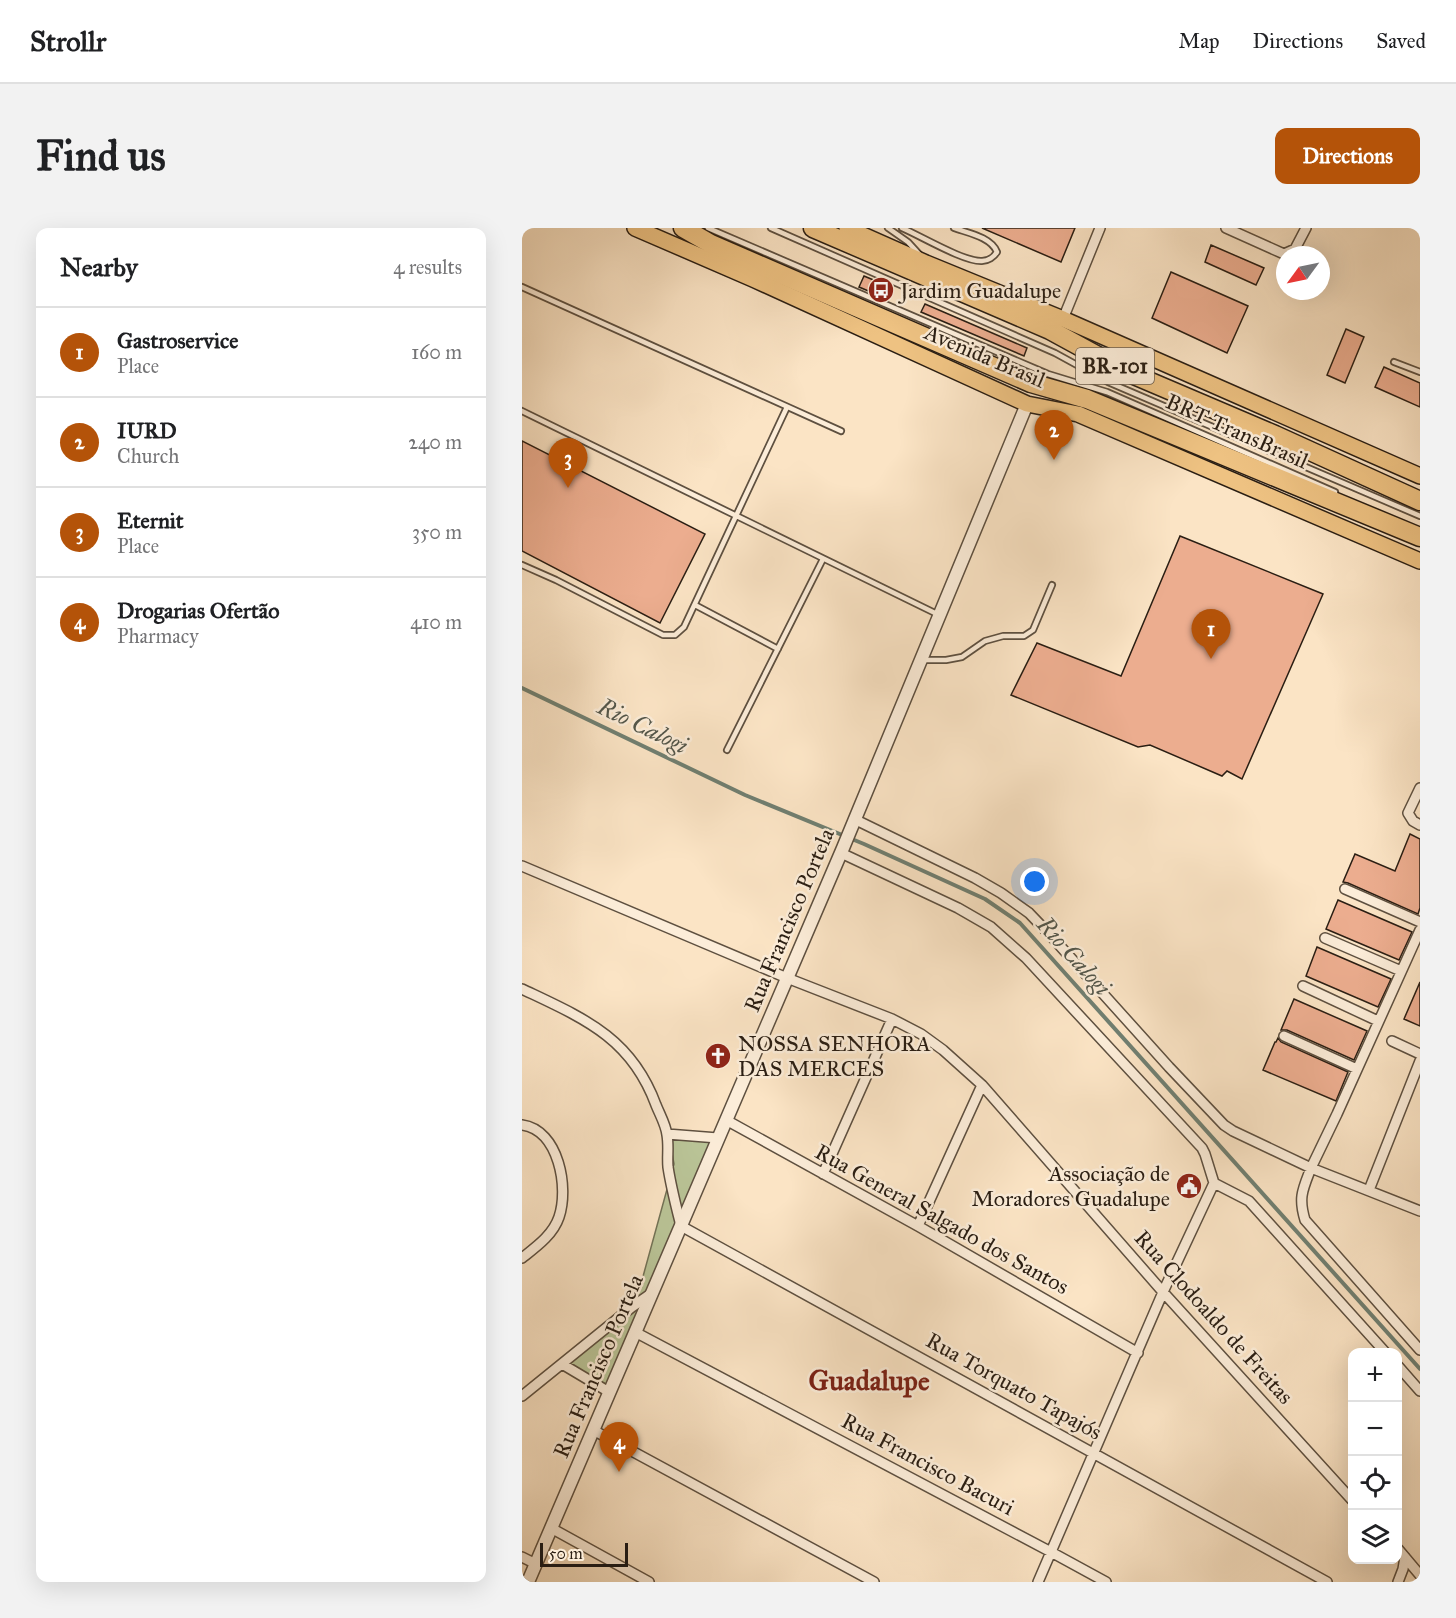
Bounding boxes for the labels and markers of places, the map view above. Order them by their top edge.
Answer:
bus stop icon: Jardim Guadalupe [866,275,896,305]
place label: Jardim Guadalupe [898,277,1061,304]
pin: 2 [1034,410,1074,460]
pin: 3 [548,438,588,488]
pin: 1 [1192,610,1230,659]
place label: NOSSA SENHORA DAS MERCES [738,1030,931,1082]
church icon: NOSSA SENHORA DAS MERCES [703,1041,733,1071]
place label: Associação de Moradores Guadalupe [971,1160,1170,1212]
public building icon: Associação de Moradores Guadalupe [1174,1171,1204,1201]
pin: 4 [600,1422,638,1472]

